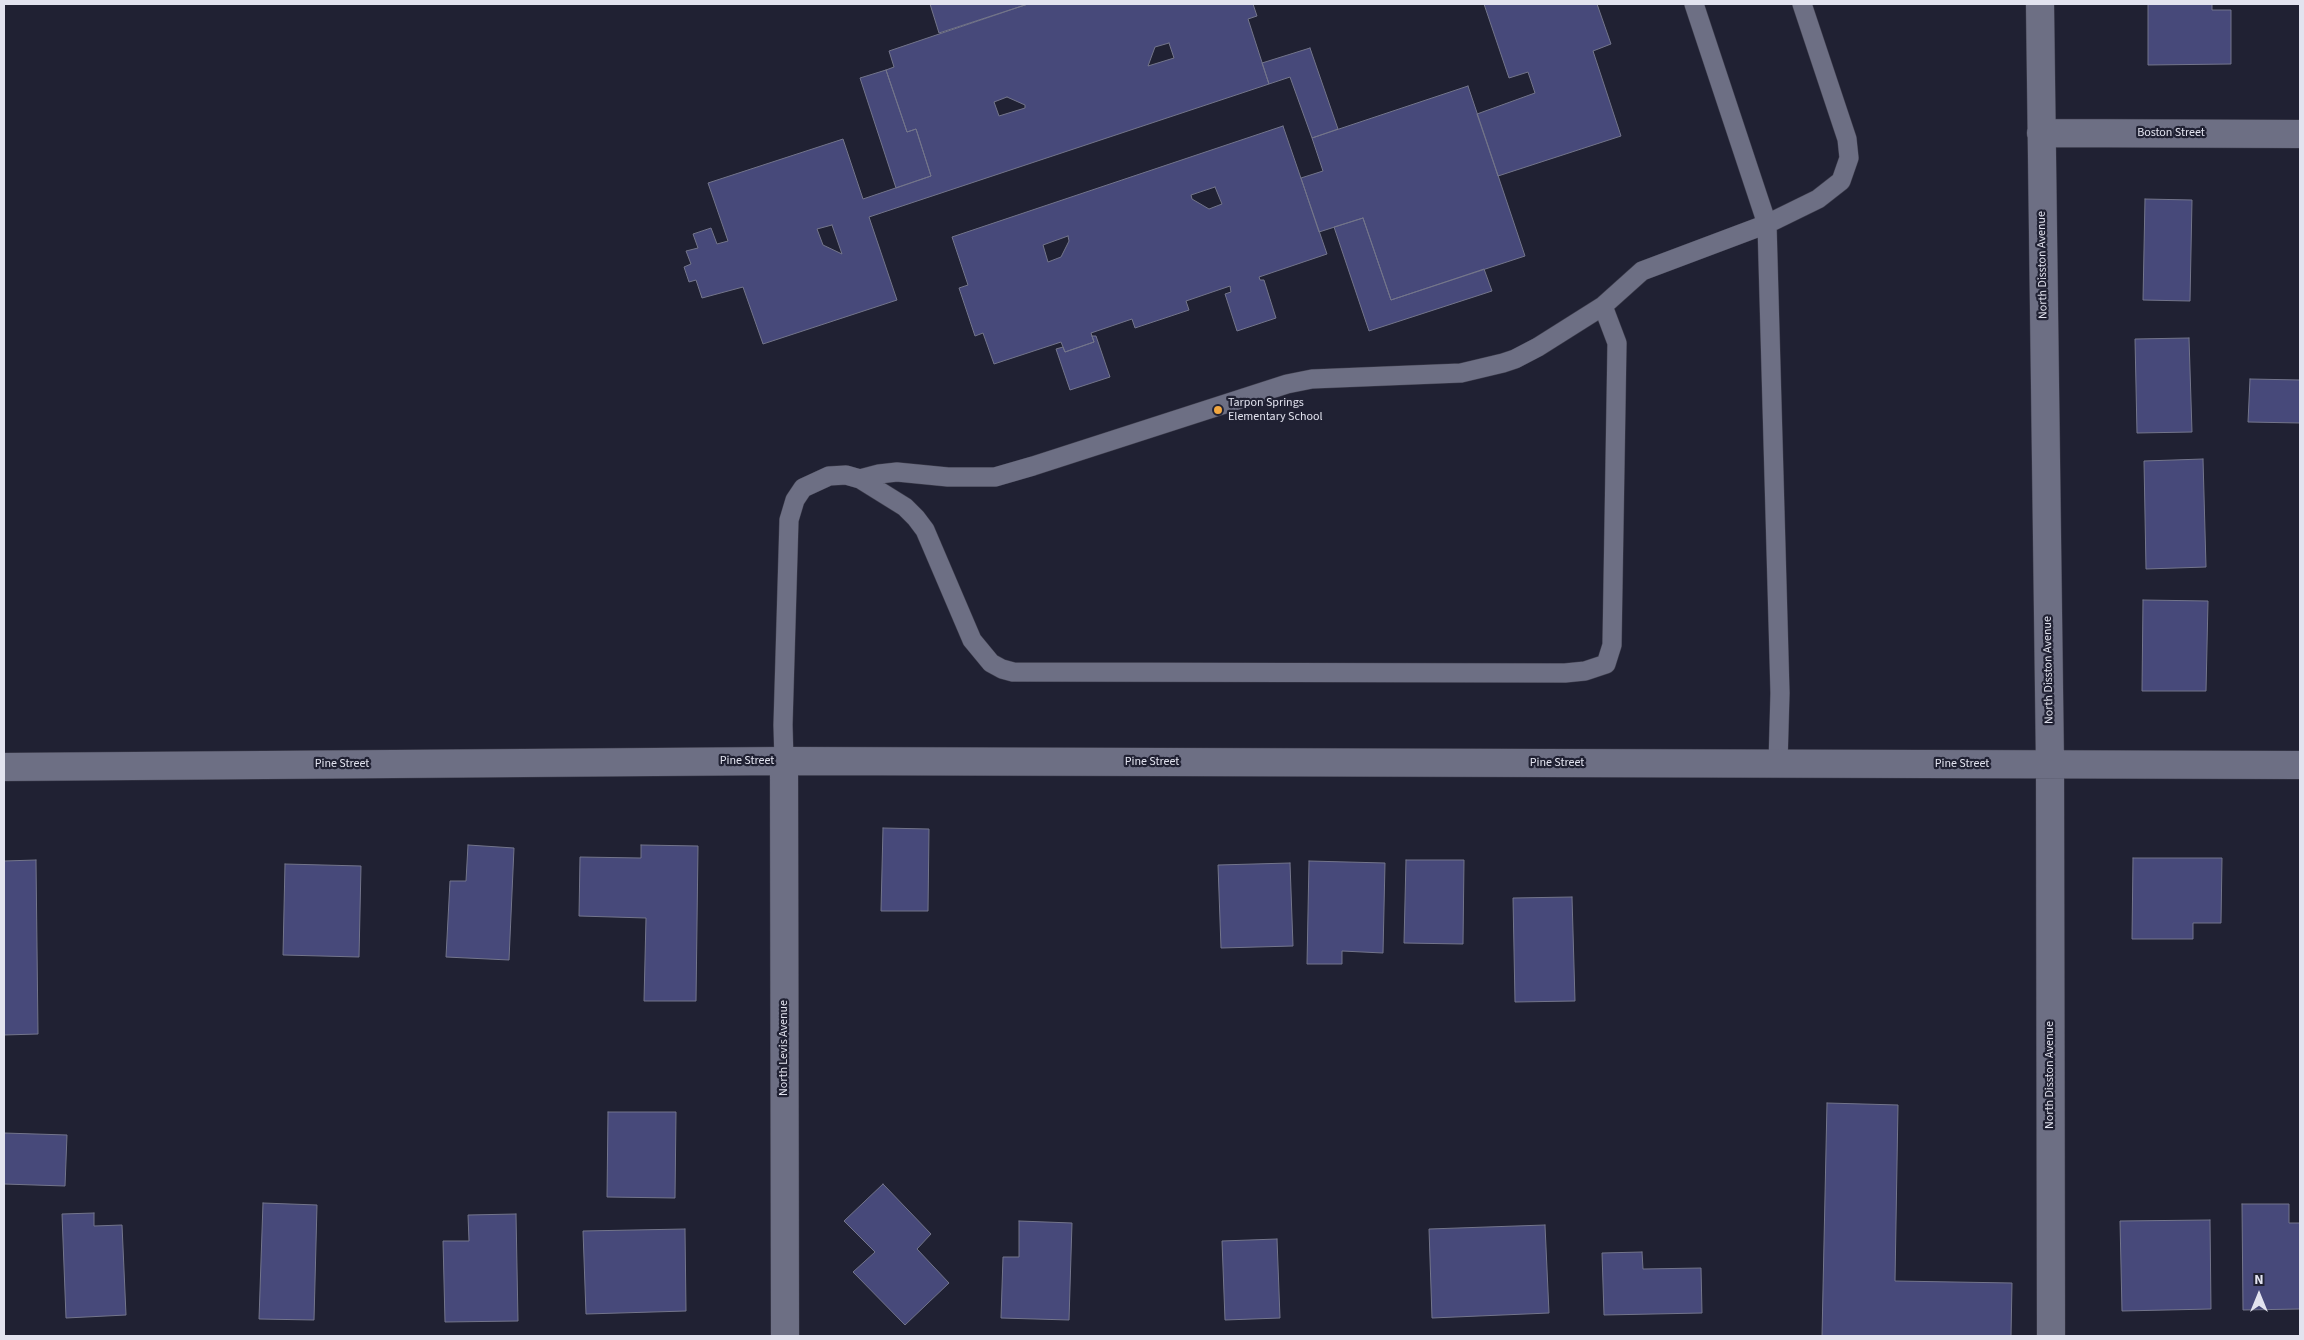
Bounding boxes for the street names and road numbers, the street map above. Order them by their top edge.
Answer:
street label: Boston Street [2137,126,2205,140]
street label: North Disston Avenue [2035,211,2051,319]
street label: North Disston Avenue [2041,616,2057,724]
street label: Pine Street [720,754,774,768]
street label: Pine Street [1125,755,1179,769]
street label: Pine Street [1530,756,1584,770]
street label: Pine Street [315,757,369,771]
street label: Pine Street [1935,757,1989,771]
street label: North Levis Avenue [777,1000,791,1096]
street label: North Disston Avenue [2043,1021,2057,1129]

